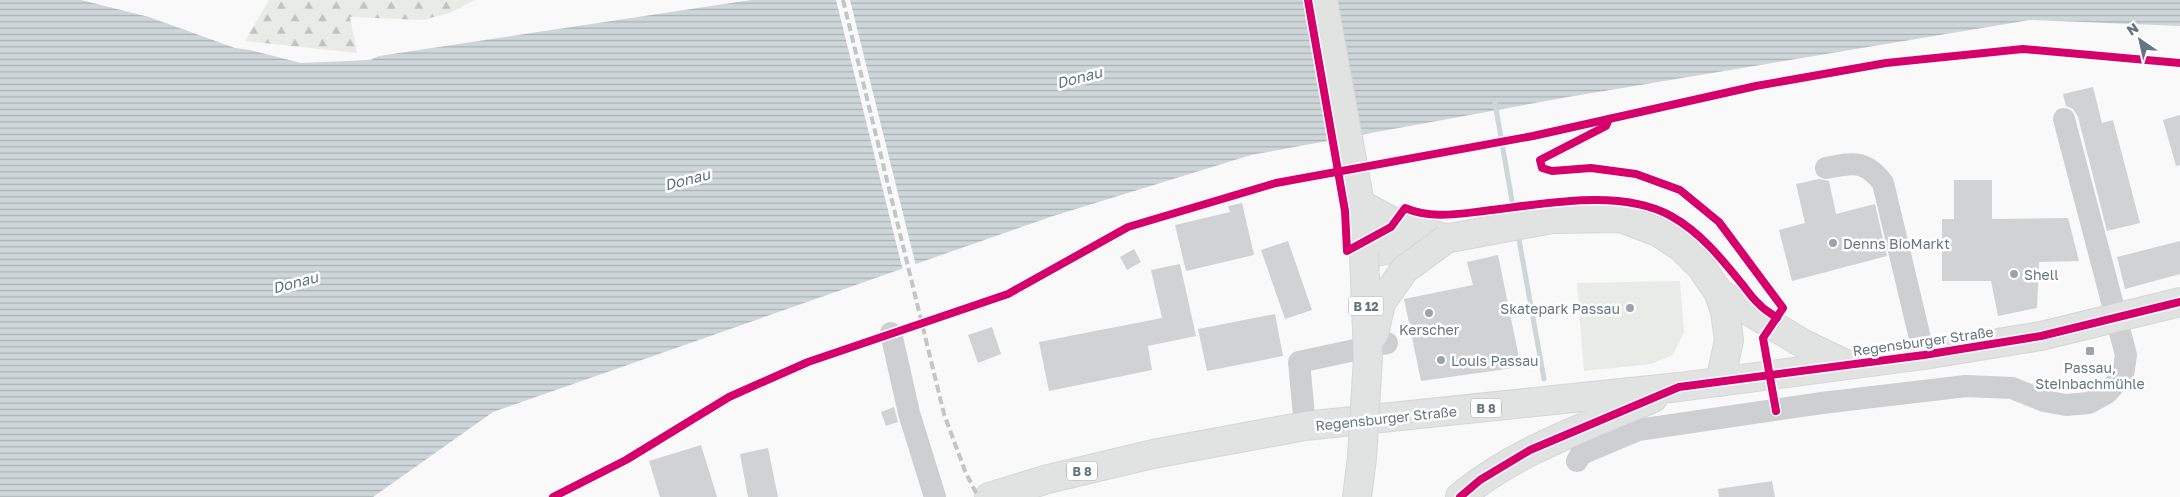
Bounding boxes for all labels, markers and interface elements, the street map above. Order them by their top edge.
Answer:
north arrow [2115,15,2165,65]
text: N [2123,19,2142,39]
water label: Donau [1054,62,1105,92]
water label: Donau [662,164,713,194]
place label: Denns BioMarkt [1843,235,1950,252]
marker: Denns BioMarkt [1827,237,1839,249]
place label: Shell [2024,266,2059,283]
water label: Donau [270,267,321,297]
marker: Shell [2008,268,2020,280]
road number: B 12 [1348,296,1384,316]
place label: Skatepark Passau [1500,300,1620,317]
marker: Skatepark Passau [1624,302,1636,314]
marker: Kerscher [1423,307,1435,319]
place label: Kerscher [1399,321,1460,338]
street label: Regensburger Straße [1851,323,1995,359]
marker: Passau, Steinbachmühle [2084,345,2096,357]
place label: Louis Passau [1451,352,1539,369]
marker: Louis Passau [1435,354,1447,366]
place label: Passau, Steinbachmühle [2035,359,2145,392]
road number: B 8 [1471,398,1501,418]
street label: Regensburger Straße [1314,402,1458,434]
road number: B 8 [1067,462,1097,481]

